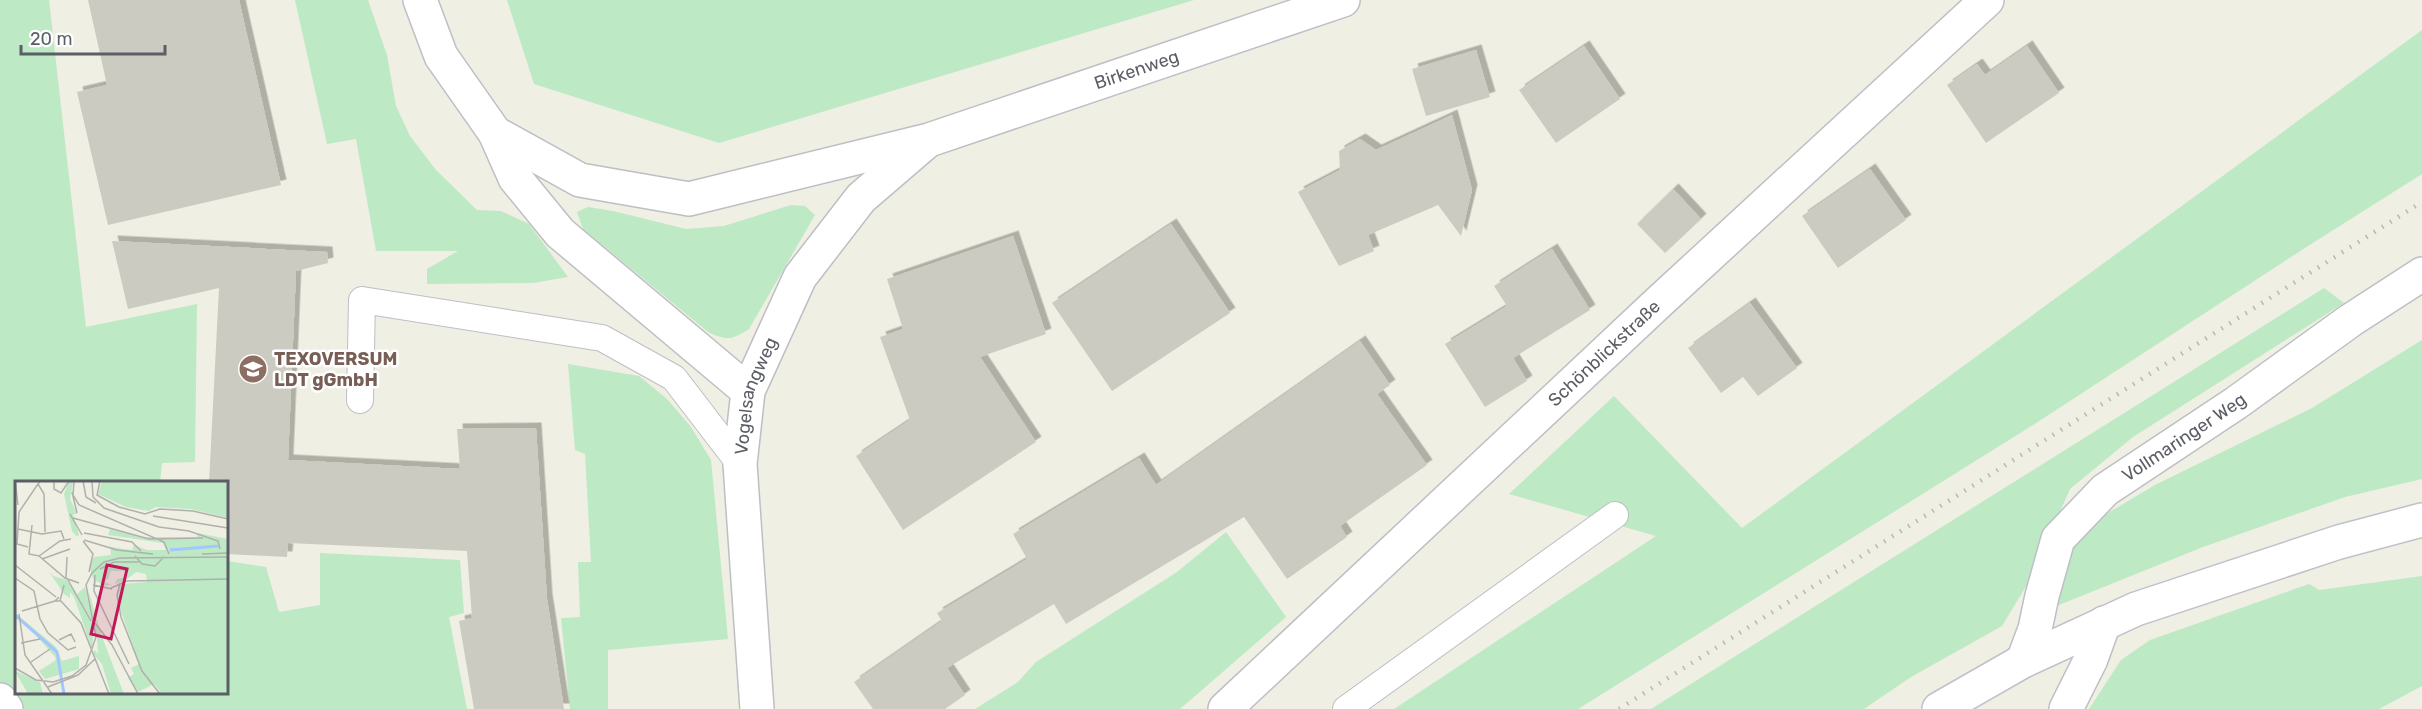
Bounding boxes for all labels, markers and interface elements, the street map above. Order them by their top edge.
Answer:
scale bar [21,18,165,56]
text: 20 m [30,28,72,50]
street label: Birkenweg [1091,45,1182,94]
street label: Schönblickstraße [1544,295,1665,411]
street label: Vogelsangweg [730,334,782,456]
place label: TEXOVERSUM LDT gGmbH [274,348,397,391]
school or university icon: TEXOVERSUM LDT gGmbH [237,353,269,385]
street label: Vollmaringer Weg [2118,388,2250,487]
inset map [15,481,228,694]

